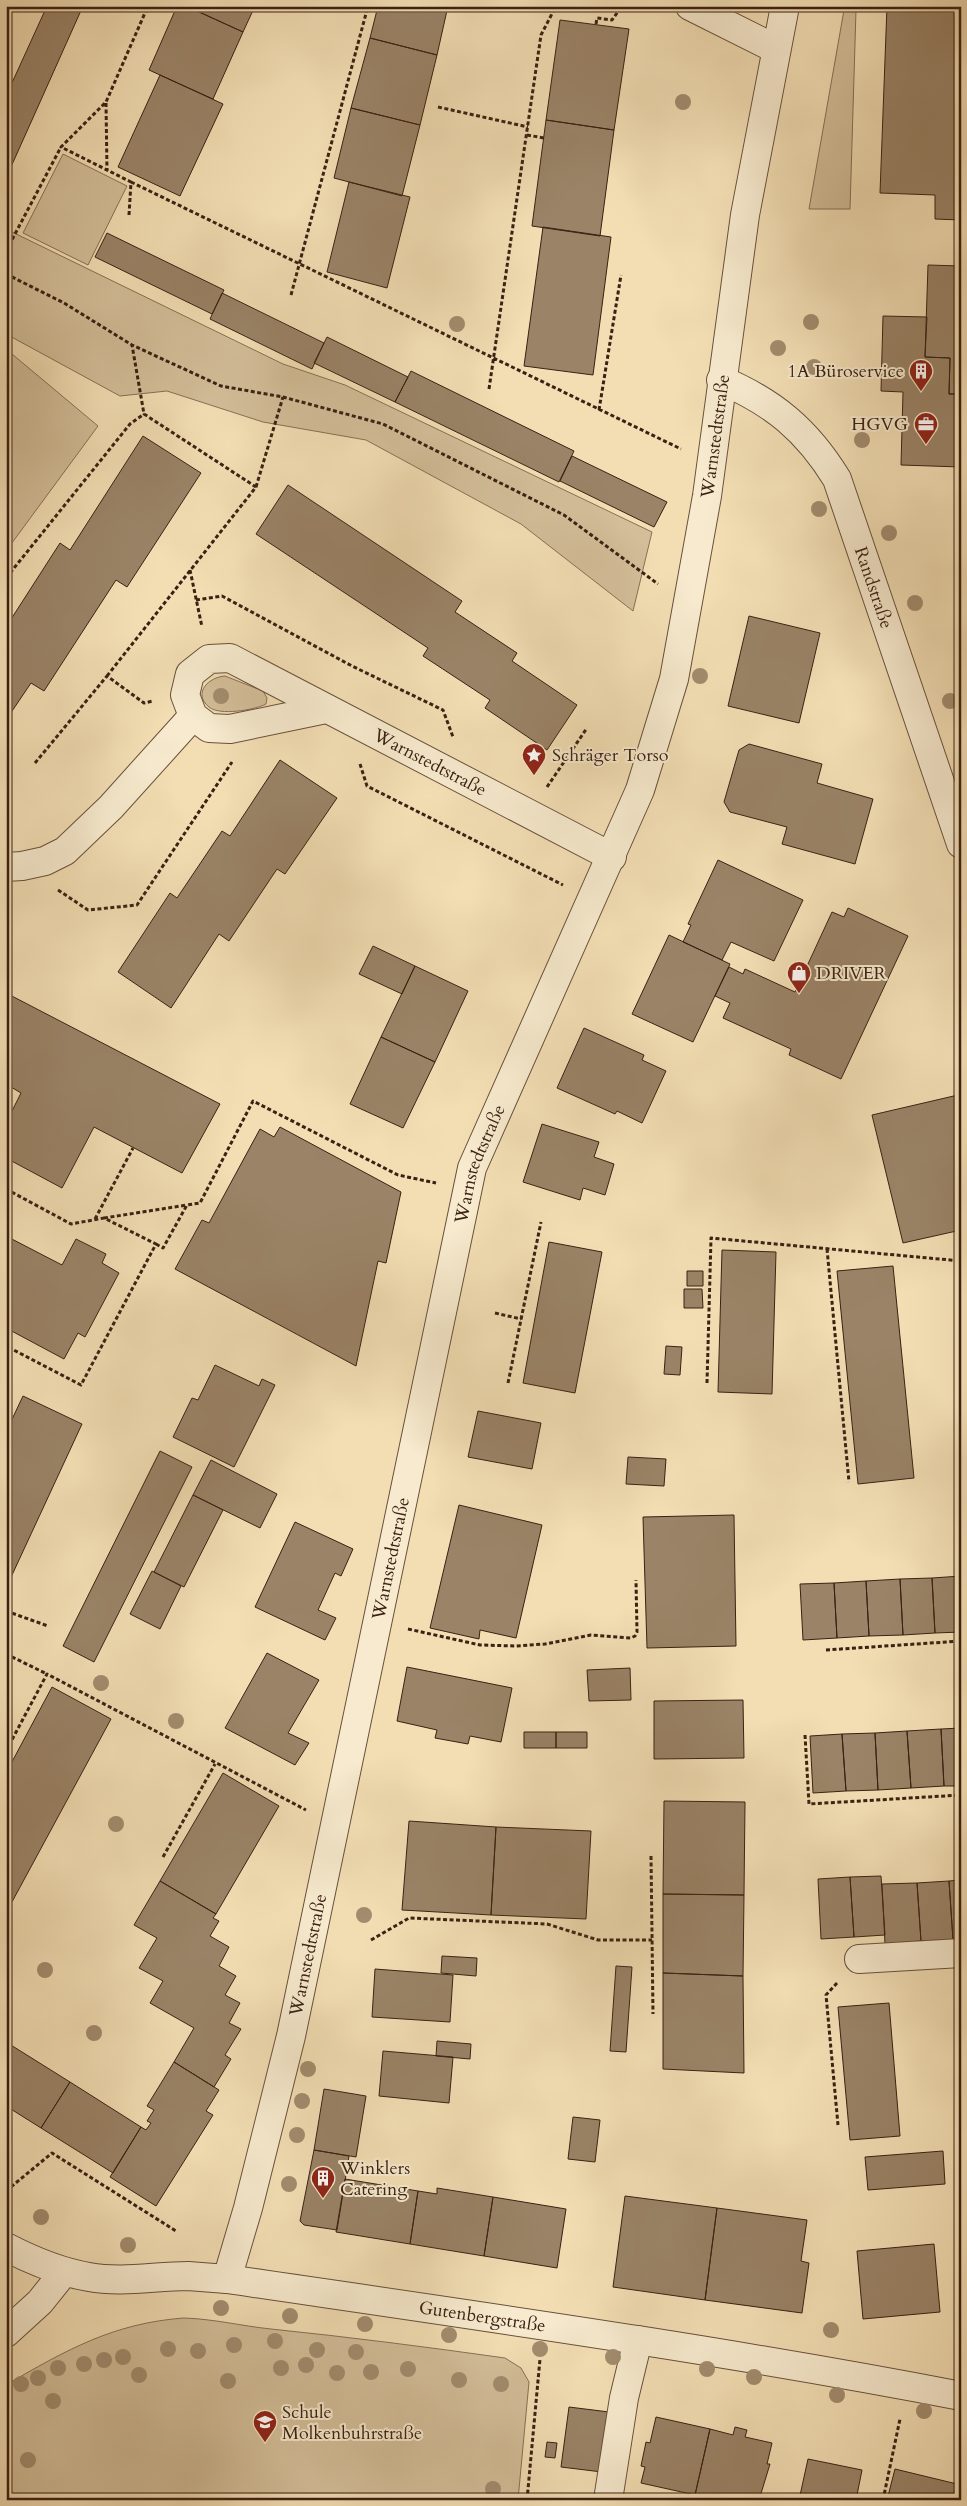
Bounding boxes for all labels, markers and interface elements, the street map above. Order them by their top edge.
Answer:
building icon: 1A Büroservice [908,358,934,392]
place label: 1A Büroservice [787,359,904,384]
street label: Warnstedtstraße [695,373,736,501]
office icon: HGVG [913,411,939,445]
place label: HGVG [851,412,908,437]
street label: Randstraße [848,543,899,632]
street label: Warnstedtstraße [368,722,491,803]
place icon: Schräger Torso [521,742,547,776]
place label: Schräger Torso [552,743,669,768]
shop icon: DRIVER [786,960,812,994]
place label: DRIVER [816,961,887,986]
street label: Warnstedtstraße [449,1101,512,1227]
street label: Warnstedtstraße [366,1495,416,1623]
street label: Warnstedtstraße [283,1892,333,2020]
place label: Winklers Catering [339,2156,410,2202]
building icon: Winklers Catering [310,2165,336,2199]
street label: Gutenbergstraße [417,2295,547,2339]
place label: Schule Molkenbuhrstraße [282,2400,422,2446]
school or university icon: Schule Molkenbuhrstraße [252,2409,278,2443]

